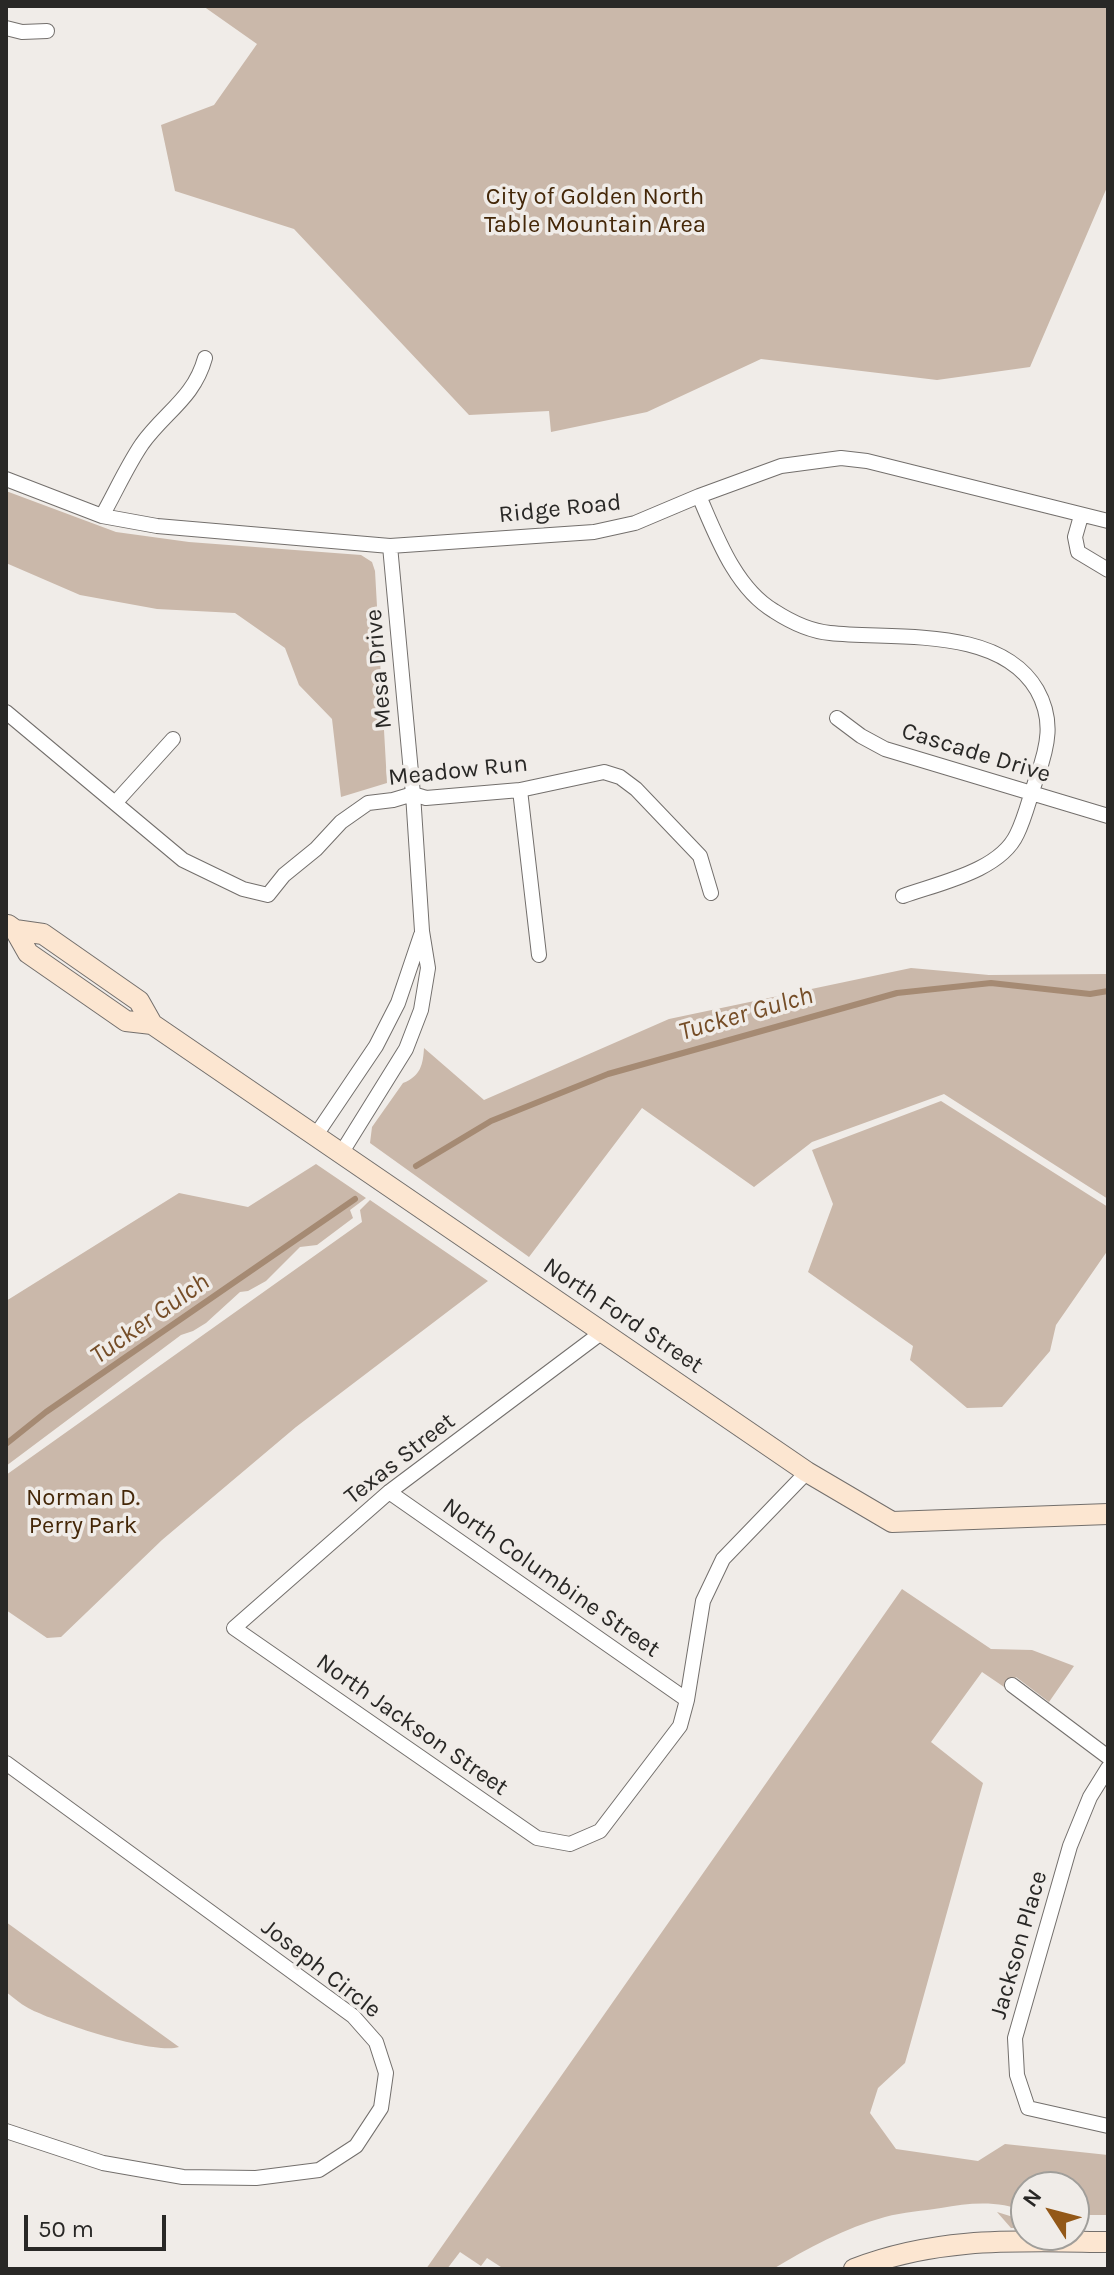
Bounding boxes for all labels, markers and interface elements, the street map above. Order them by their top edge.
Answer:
park label: City of Golden North Table Mountain Area [484,183,706,239]
street label: Ridge Road [497,488,623,530]
street label: Mesa Drive [359,608,399,730]
street label: Cascade Drive [898,717,1054,789]
street label: Meadow Run [387,749,529,793]
water label: Tucker Gulch [675,980,817,1048]
street label: North Ford Street [537,1252,709,1380]
water label: Tucker Gulch [85,1267,215,1371]
street label: Texas Street [339,1407,461,1511]
park label: Norman D. Perry Park [26,1484,140,1540]
street label: North Columbine Street [437,1492,665,1664]
street label: North Jackson Street [310,1648,514,1802]
street label: Jackson Place [984,1868,1054,2022]
street label: Joseph Circle [255,1913,387,2025]
north arrow [1010,2171,1090,2251]
text: N [1017,2184,1047,2212]
scale bar [28,2199,170,2249]
text: 50 m [38,2215,94,2243]

